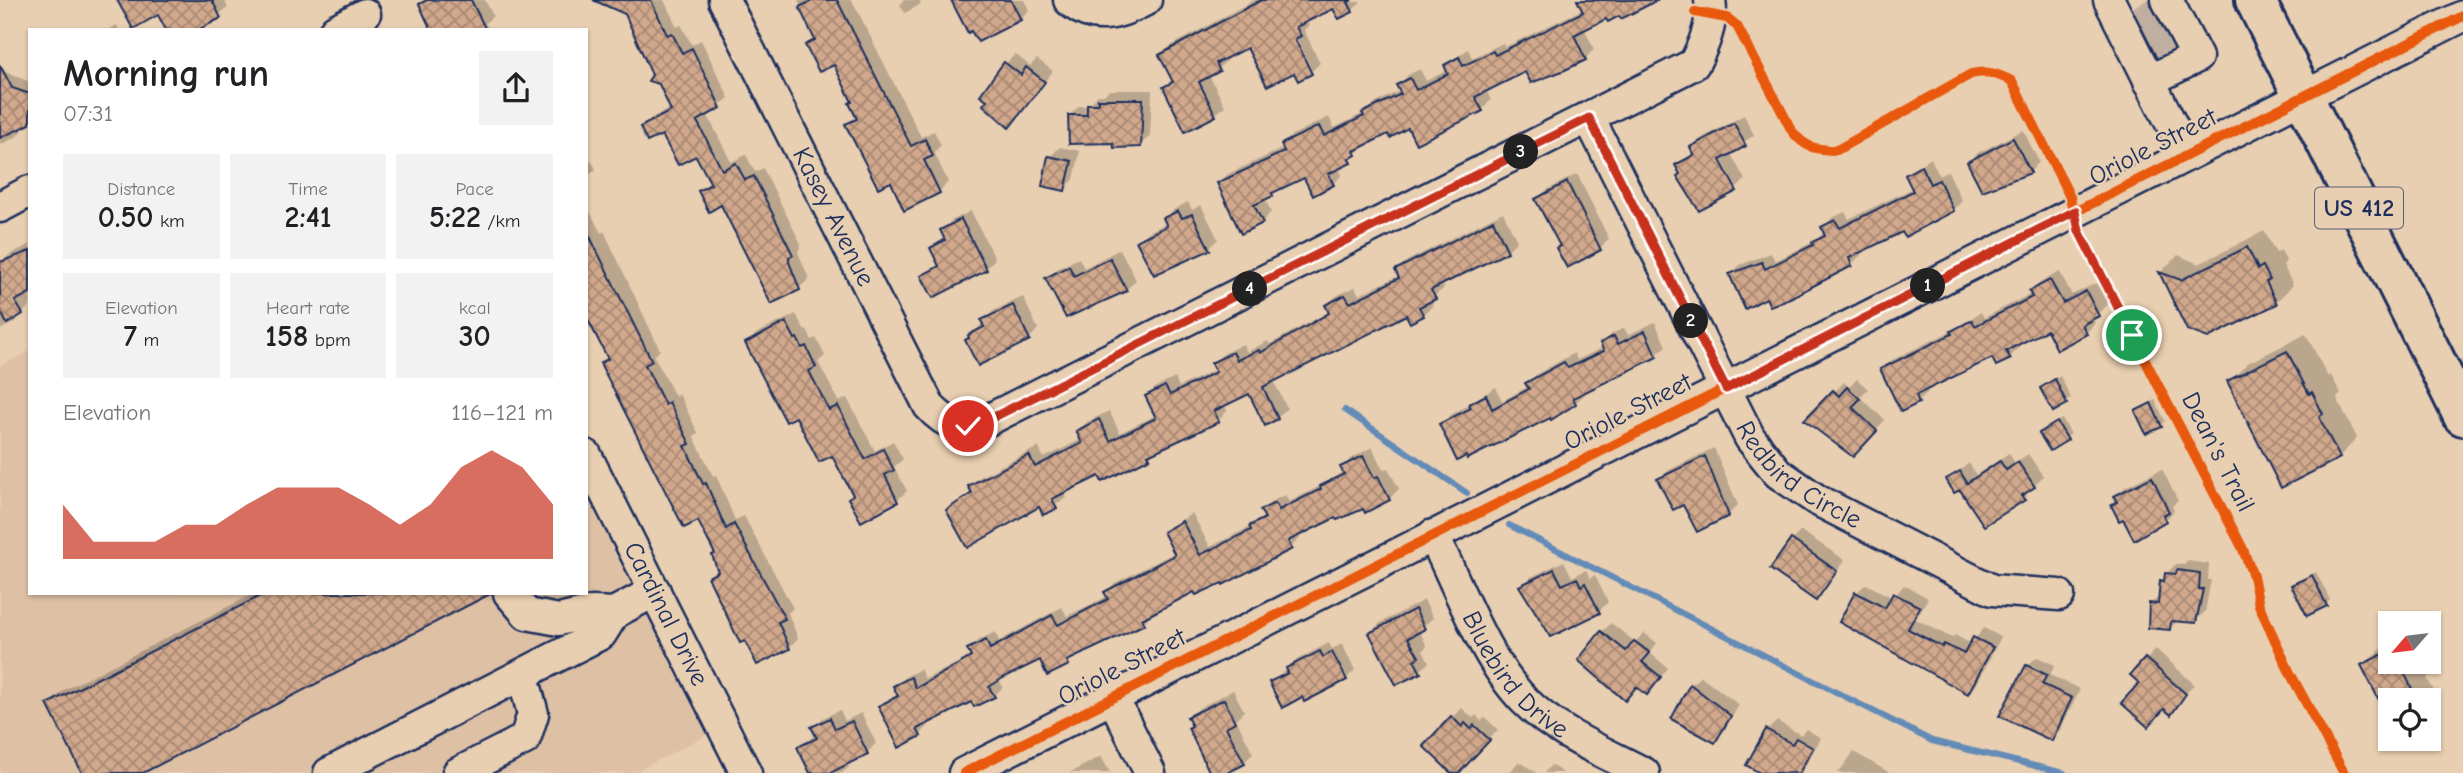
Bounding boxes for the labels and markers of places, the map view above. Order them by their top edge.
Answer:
pin: 3 [1504,134,1538,170]
pin: 1 [1910,268,1946,304]
pin: 4 [1232,272,1268,306]
pin: 2 [1674,304,1708,338]
pin [2102,305,2162,365]
pin [938,396,998,456]

